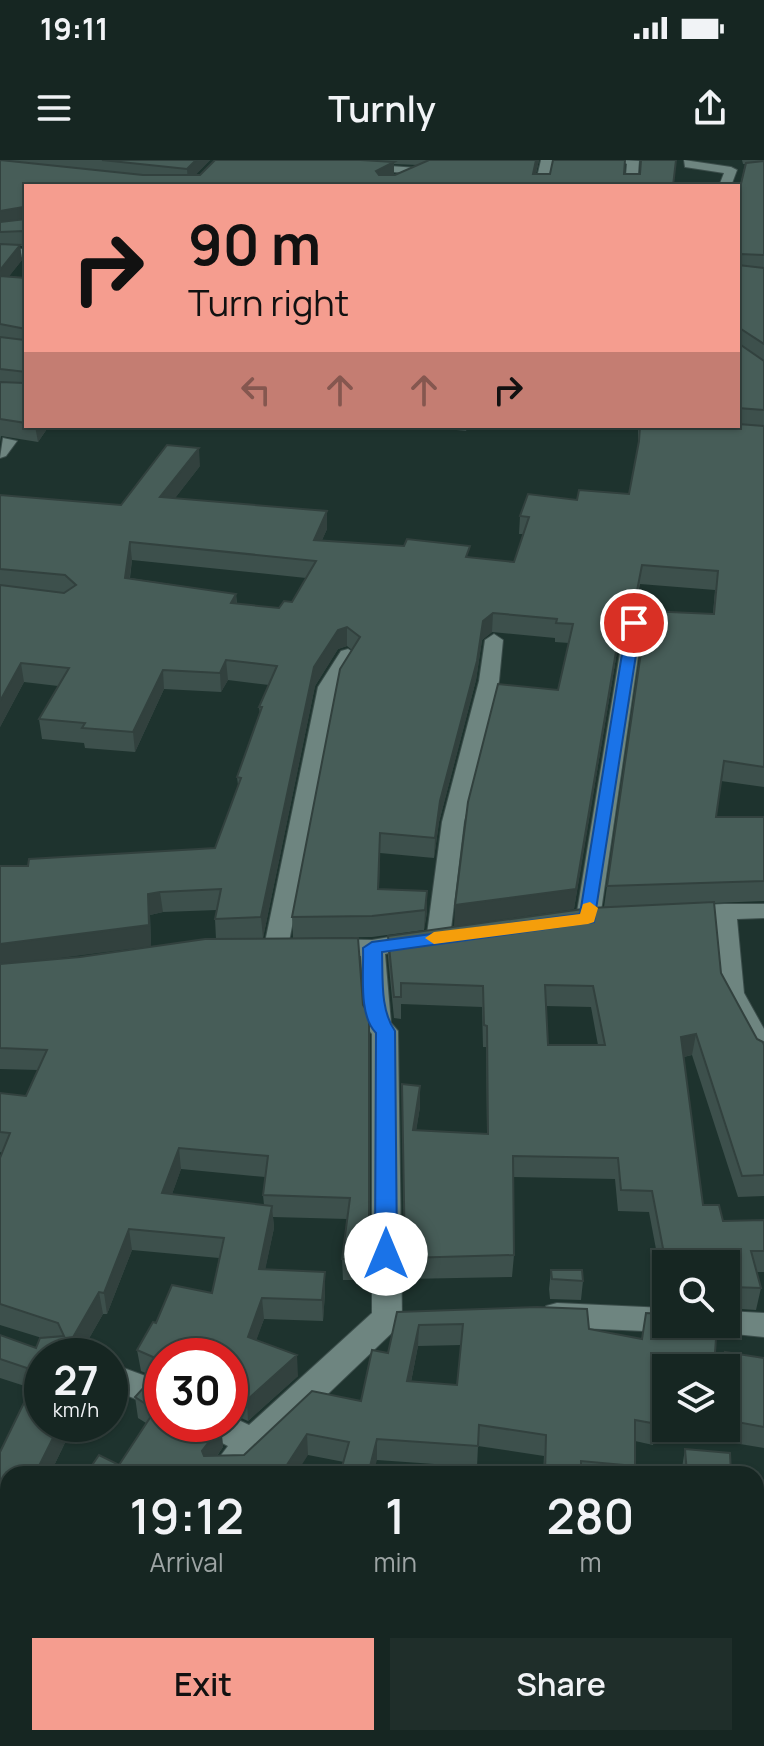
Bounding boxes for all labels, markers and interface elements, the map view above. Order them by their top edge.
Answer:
text: 19:11 [40,8,108,49]
text: Turnly [328,84,436,133]
icon: menu [32,86,76,130]
icon: share [688,86,732,130]
text: 90 m [188,205,321,282]
icon: right [56,216,160,320]
text: Turn right [188,278,349,327]
icon: left [234,368,278,412]
icon: ahead [318,368,362,412]
icon: ahead [402,368,446,412]
icon: right [486,368,530,412]
pin [600,589,668,657]
icon: arrive [612,601,656,645]
position arrow [344,1212,428,1296]
map controls [652,1250,740,1442]
button: search [652,1250,740,1338]
speed limit sign: 30 [144,1338,248,1442]
text: 27 [53,1352,99,1407]
button: layers [652,1354,740,1442]
text: km/h [53,1396,99,1423]
text: 19:12 [130,1483,244,1548]
text: 1 [385,1483,405,1548]
text: 280 [547,1483,634,1548]
text: Arrival [150,1544,224,1580]
text: min [373,1544,417,1580]
text: m [579,1544,602,1580]
button: Exit [32,1638,374,1730]
button: Share [390,1638,732,1730]

